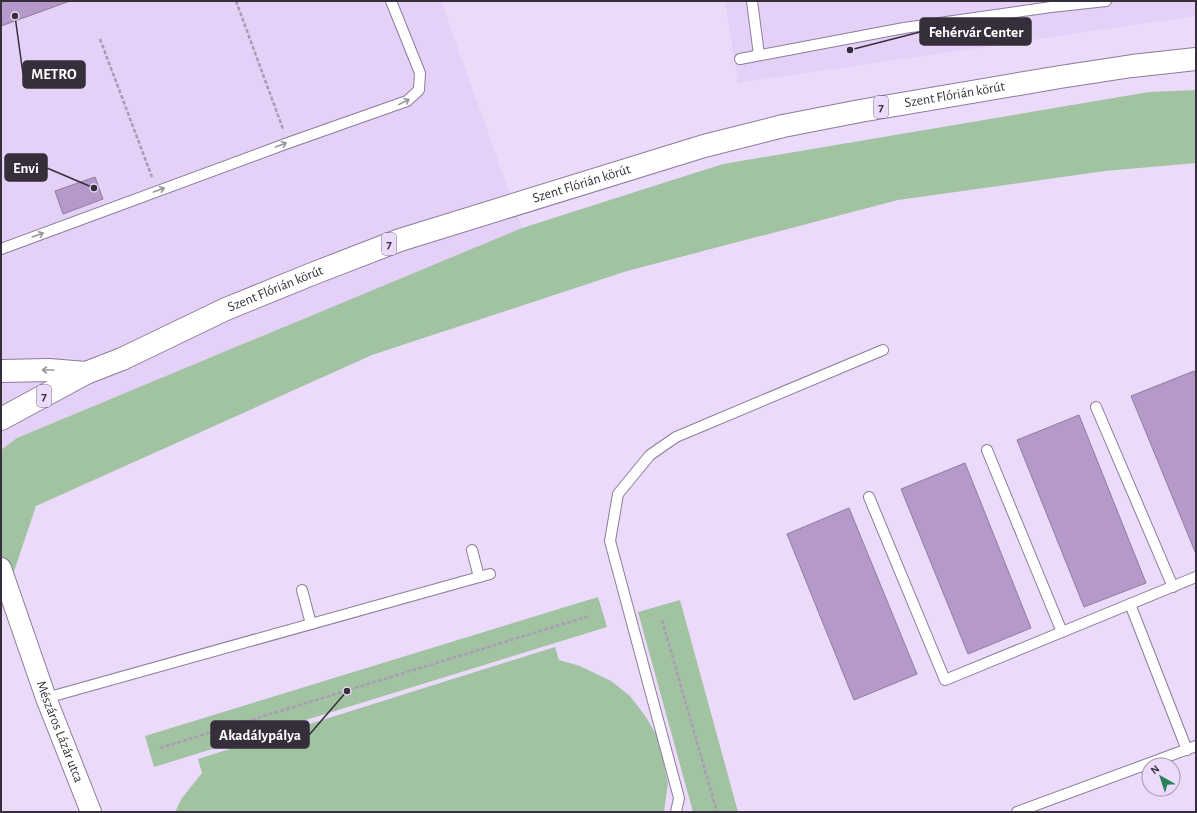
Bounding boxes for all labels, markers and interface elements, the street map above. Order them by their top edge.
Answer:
callout: Fehérvár Center [920,18,1031,45]
text: Fehérvár Center [929,25,1024,40]
callout: METRO [23,61,85,88]
text: METRO [31,67,77,82]
street label: Szent Flórián körút [903,79,1007,110]
road number: 7 [874,96,888,118]
one-way arrow [398,98,410,105]
one-way arrow [275,141,287,149]
callout: Envi [5,154,47,181]
text: Envi [13,161,39,176]
street label: Szent Flórián körút [531,162,633,206]
one-way arrow [153,185,165,193]
one-way arrow [31,231,43,239]
road number: 7 [382,233,396,255]
street label: Szent Flórián körút [226,263,326,315]
one-way arrow [42,366,55,374]
road number: 7 [37,385,51,407]
street label: Mészáros Lázár utca [34,679,86,785]
callout: Akadálypálya [211,721,309,748]
text: Akadálypálya [219,728,301,743]
north arrow [1141,757,1181,797]
text: N [1149,763,1161,776]

